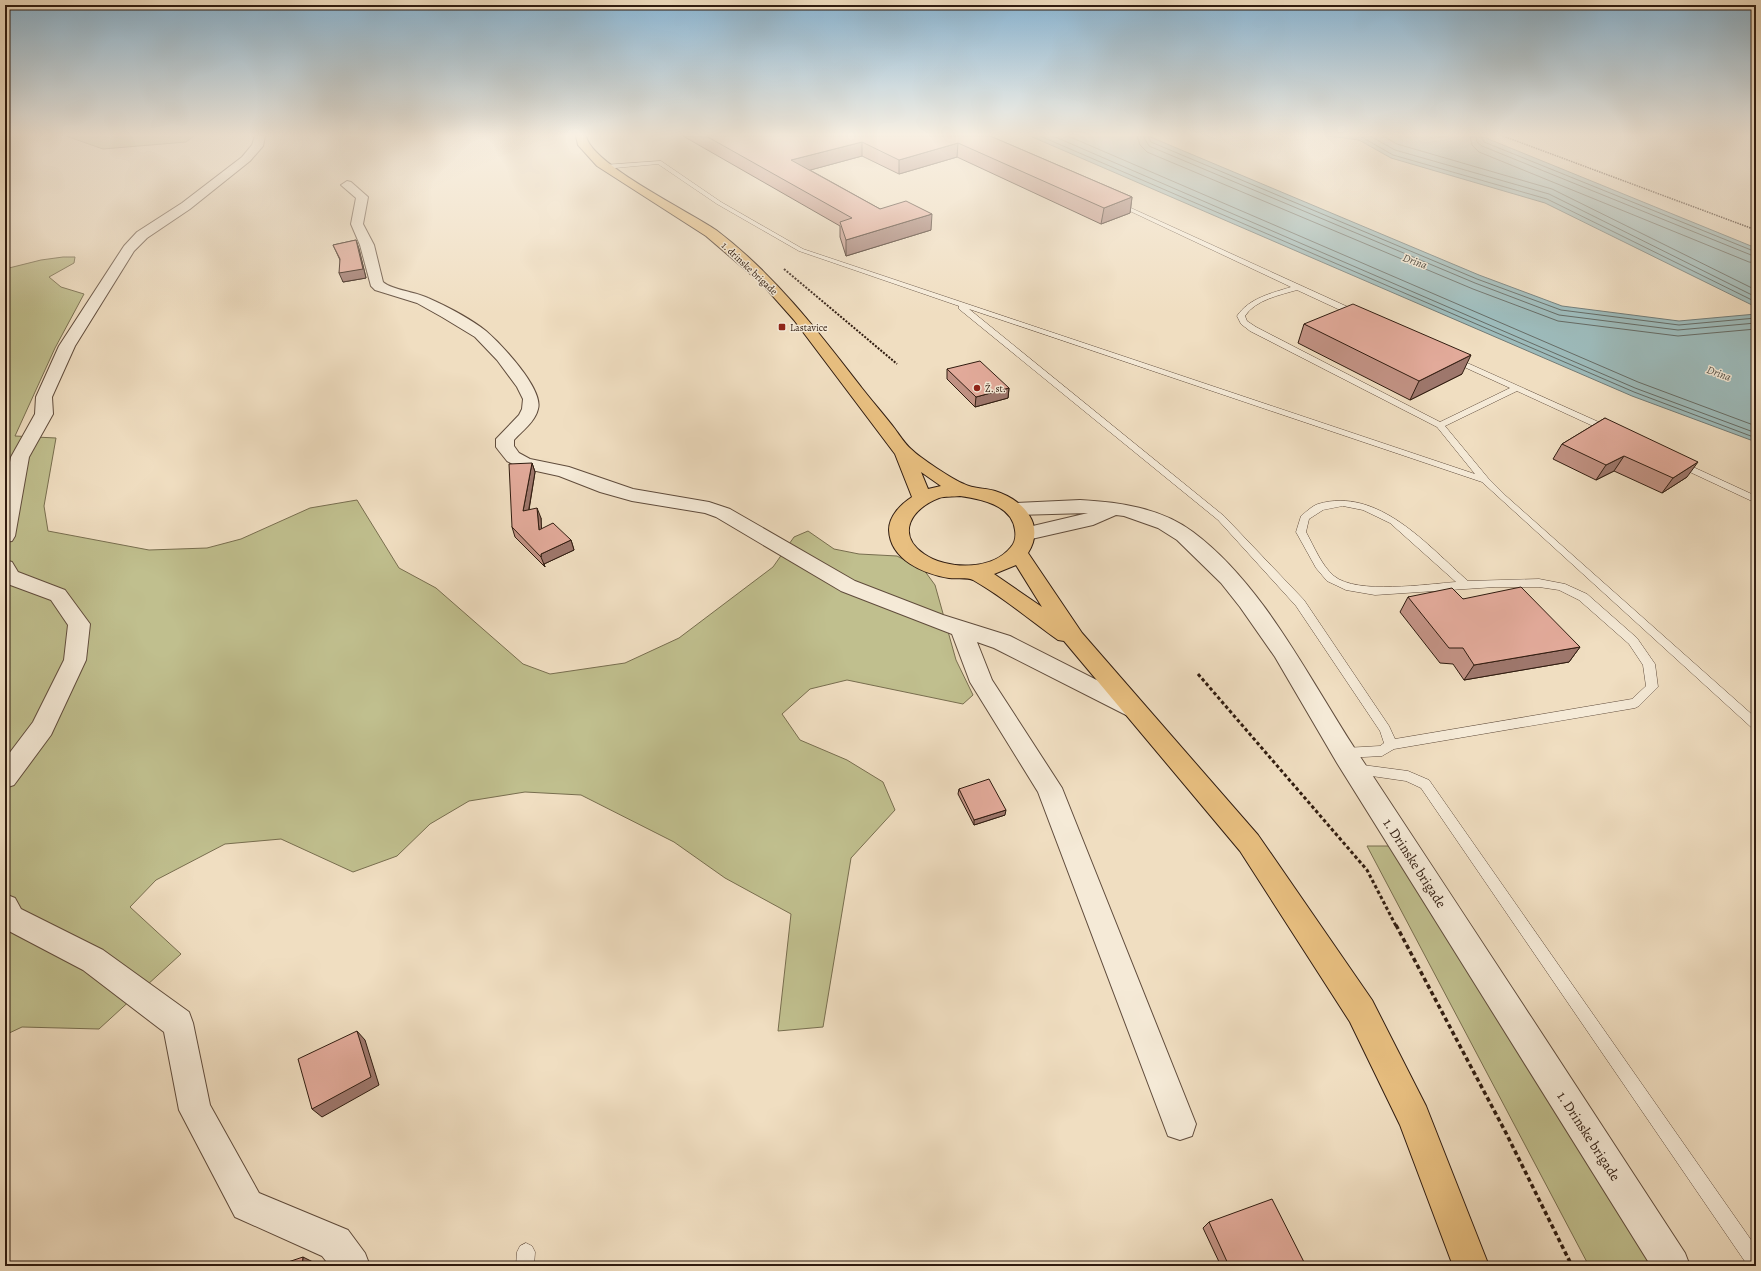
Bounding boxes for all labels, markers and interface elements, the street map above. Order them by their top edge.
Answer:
street label: 1. drinske brigade [719,239,781,298]
water label: Drina [1401,250,1429,273]
place label: Lastavice [790,321,828,334]
marker: Lastavice [777,322,787,332]
water label: Drina [1705,362,1733,385]
place label: Ž. st. [985,382,1006,395]
marker: Ž. st. [972,383,982,393]
street label: 1. Drinske brigade [1378,815,1451,912]
street label: 1. Drinske brigade [1552,1088,1625,1185]

